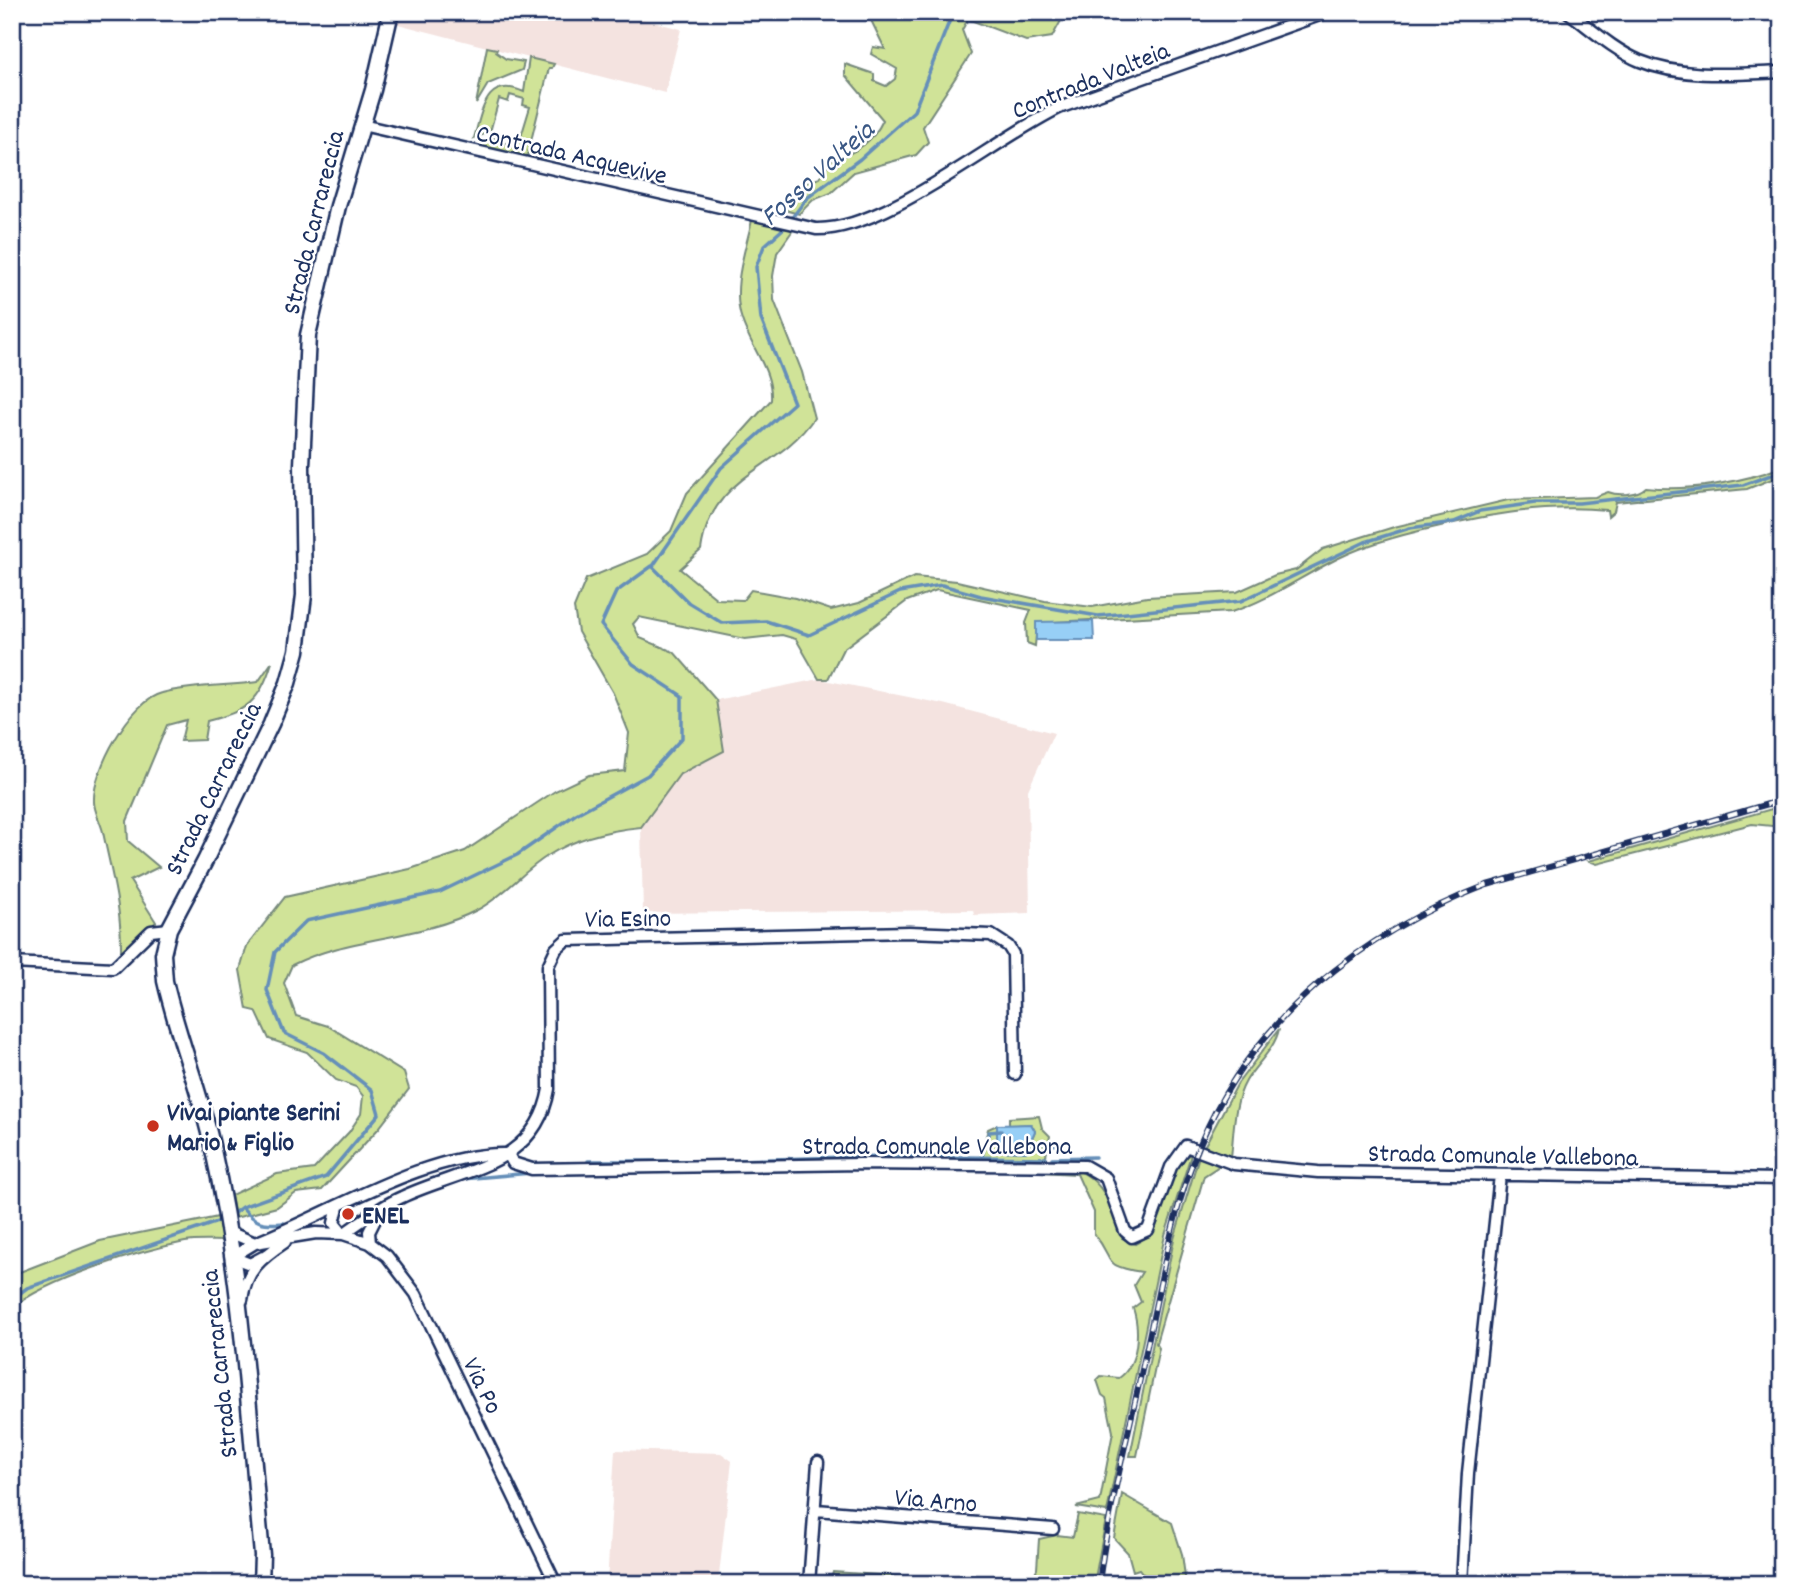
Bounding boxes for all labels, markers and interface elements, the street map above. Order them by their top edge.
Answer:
street label: Contrada Valteia [1007,33,1176,131]
water label: Fosso Valteia [753,112,887,238]
street label: Contrada Acquevive [472,116,670,196]
street label: Strada Carrareccia [275,126,356,319]
street label: Strada Carrareccia [157,696,273,882]
street label: Via Esino [584,901,672,940]
place label: Vivai piante Serini Mario & Figlio [167,1096,340,1163]
marker: Vivai piante Serini Mario & Figlio [145,1118,161,1134]
street label: Strada Comunale Vallebona [802,1130,1073,1167]
street label: Strada Comunale Vallebona [1368,1137,1639,1178]
place label: ENEL [362,1199,409,1236]
marker: ENEL [340,1206,356,1222]
street label: Strada Carrareccia [193,1267,250,1459]
street label: Via Po [451,1352,510,1421]
street label: Via Arno [893,1480,979,1525]

